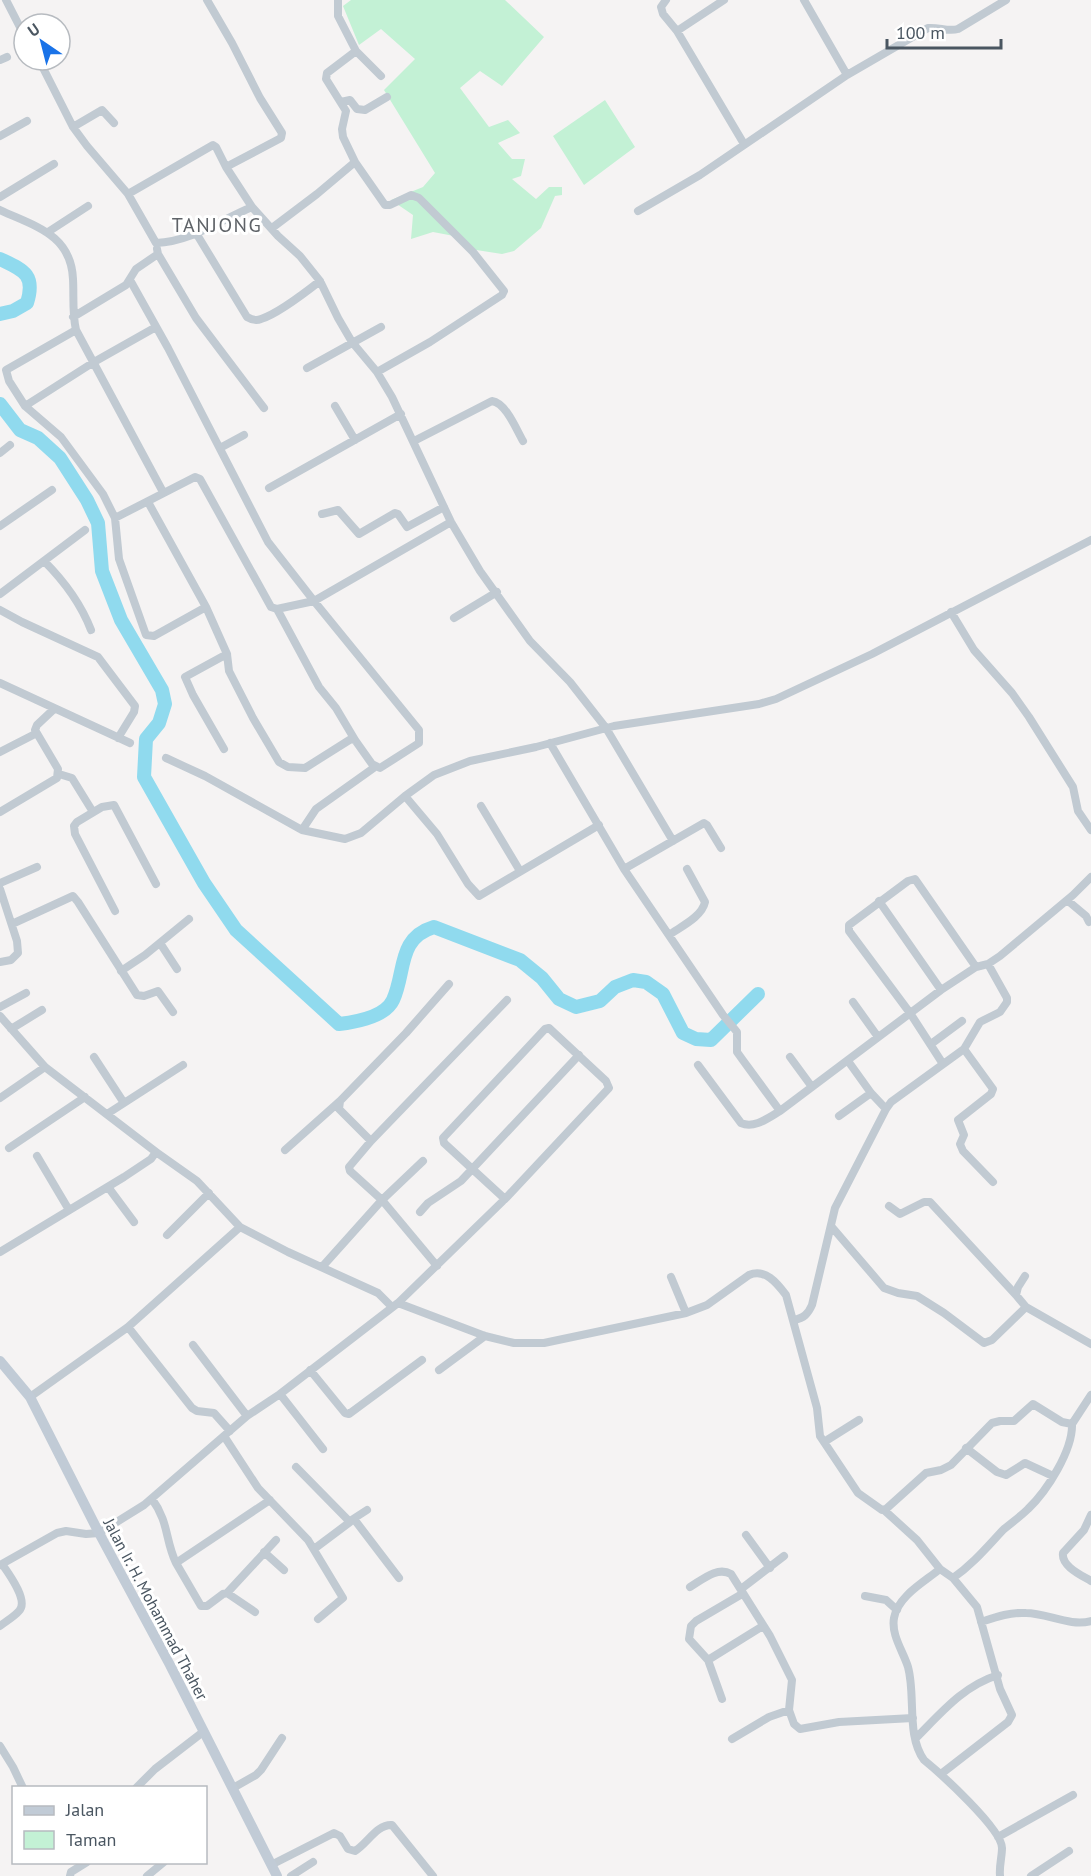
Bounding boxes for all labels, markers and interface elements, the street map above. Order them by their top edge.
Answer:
north arrow [12,12,72,72]
scale bar [887,12,1001,50]
text: U [24,19,43,41]
text: 100 m [896,21,945,44]
district label: TANJONG [172,212,262,238]
street label: Jalan Ir. H. Mohammad Thaher [99,1514,213,1704]
legend [12,1786,207,1864]
text: Jalan [65,1798,104,1821]
text: Taman [66,1828,116,1851]

